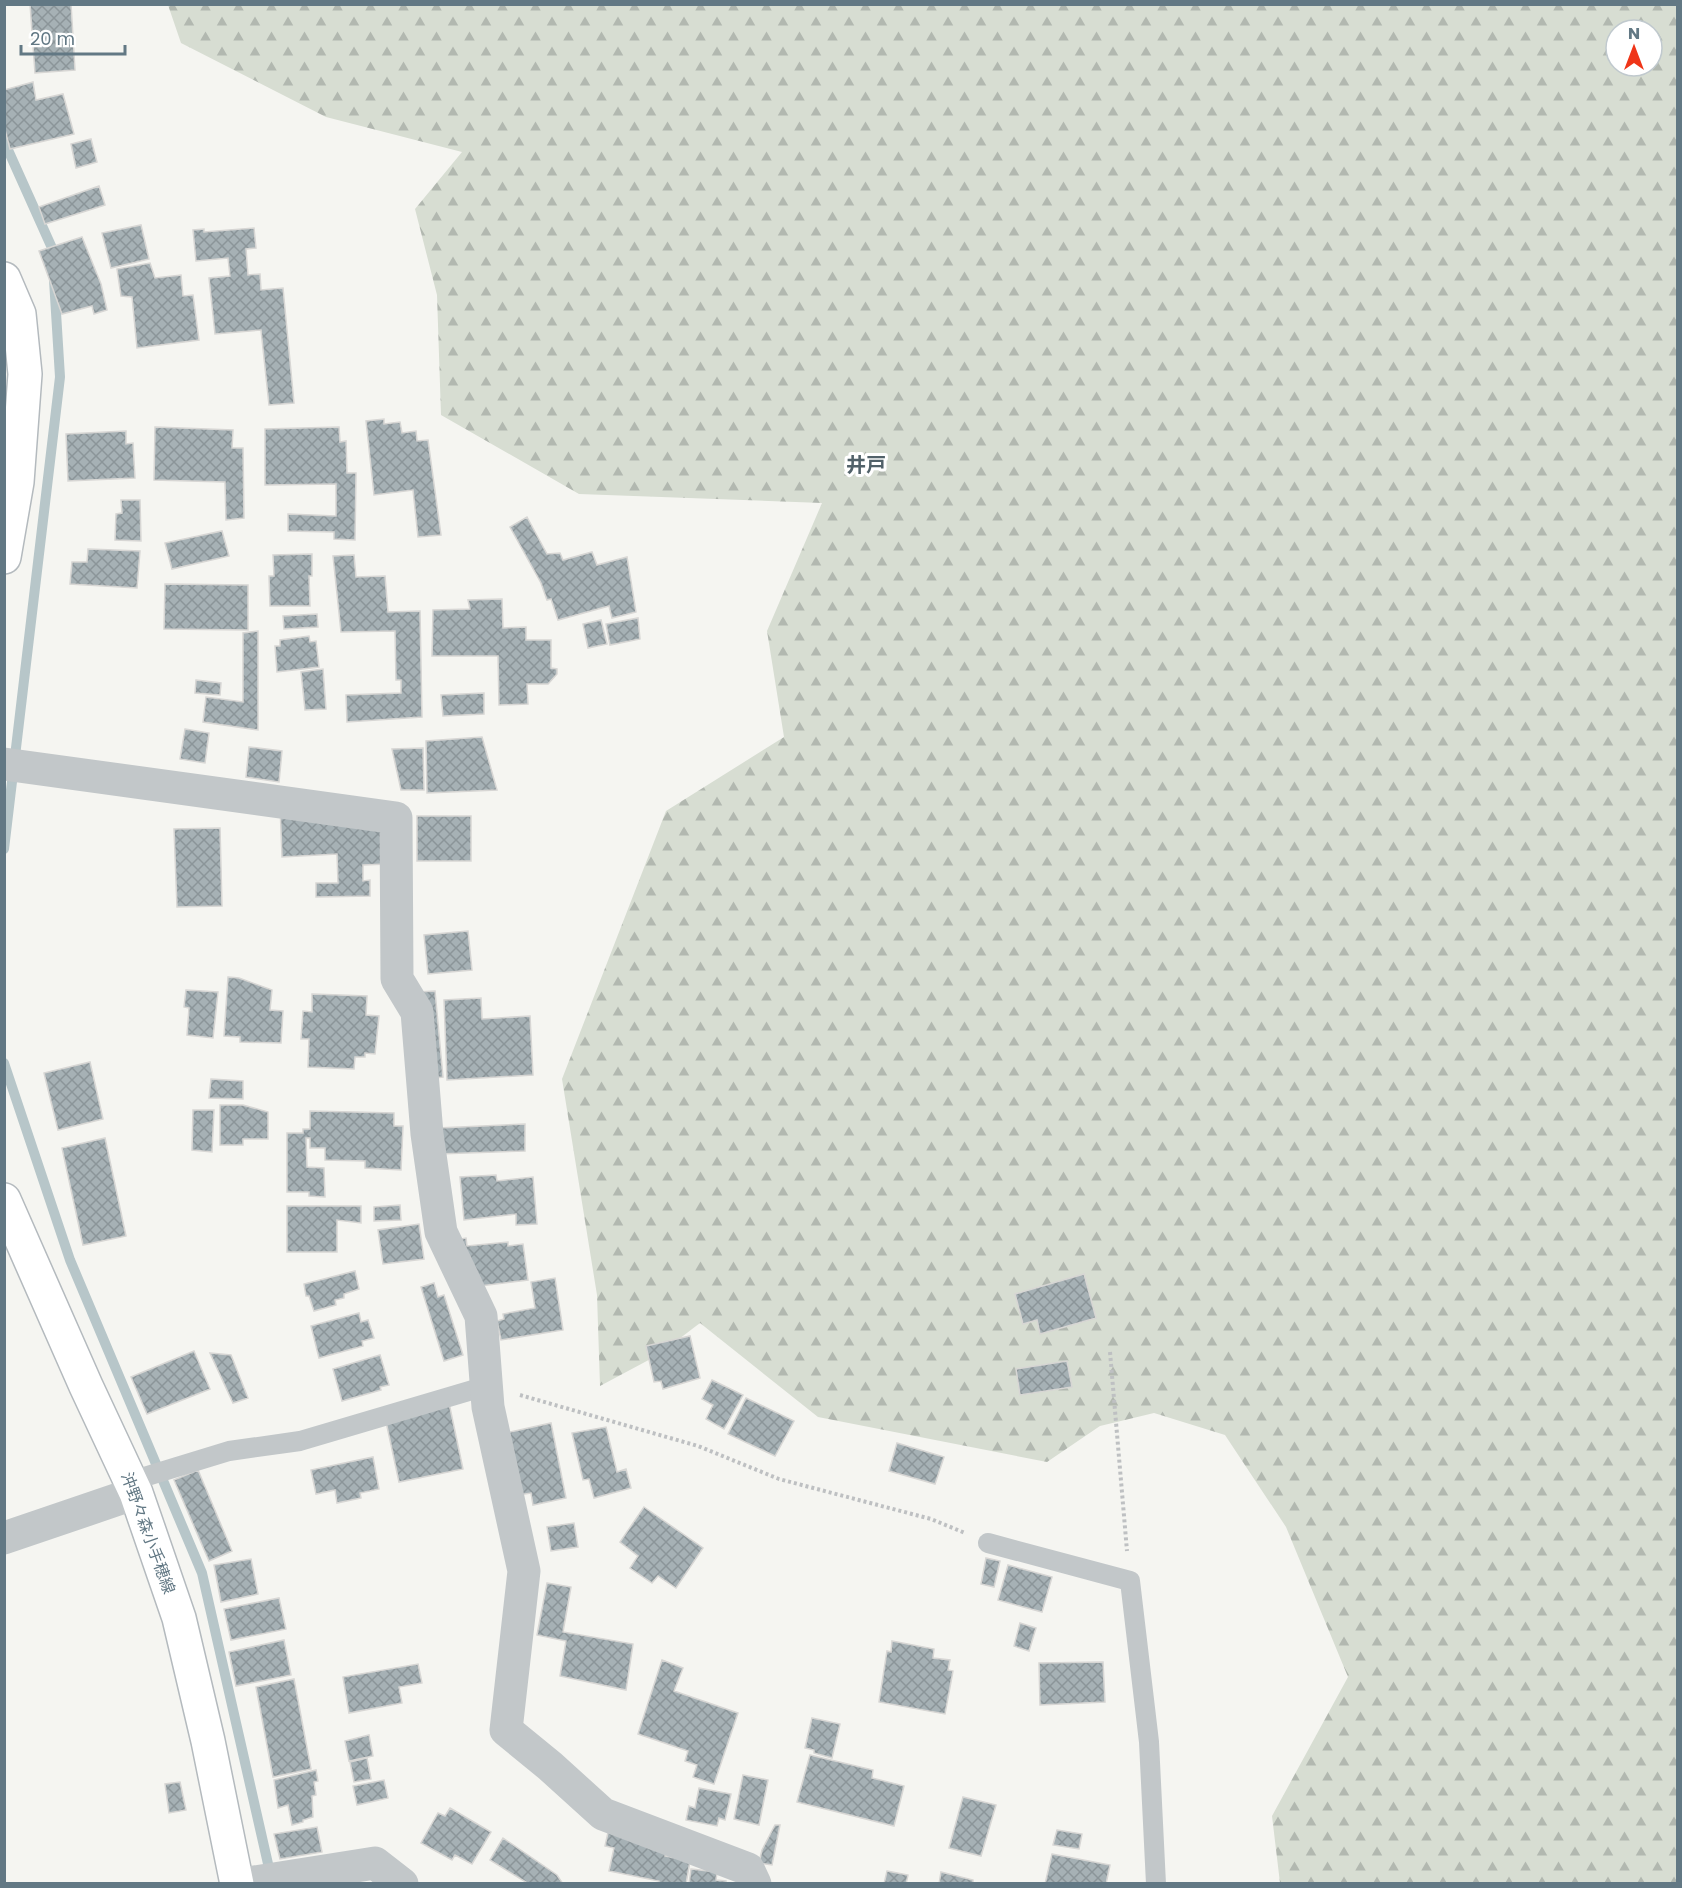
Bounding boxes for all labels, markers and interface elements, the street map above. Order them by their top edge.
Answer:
scale bar [21,18,124,56]
north arrow [1604,18,1664,78]
text: N [1628,22,1640,45]
text: 20 m [30,26,75,51]
district label: 井戸 [846,451,886,479]
street label: 沖野々森小手穂線 [115,1469,181,1597]

